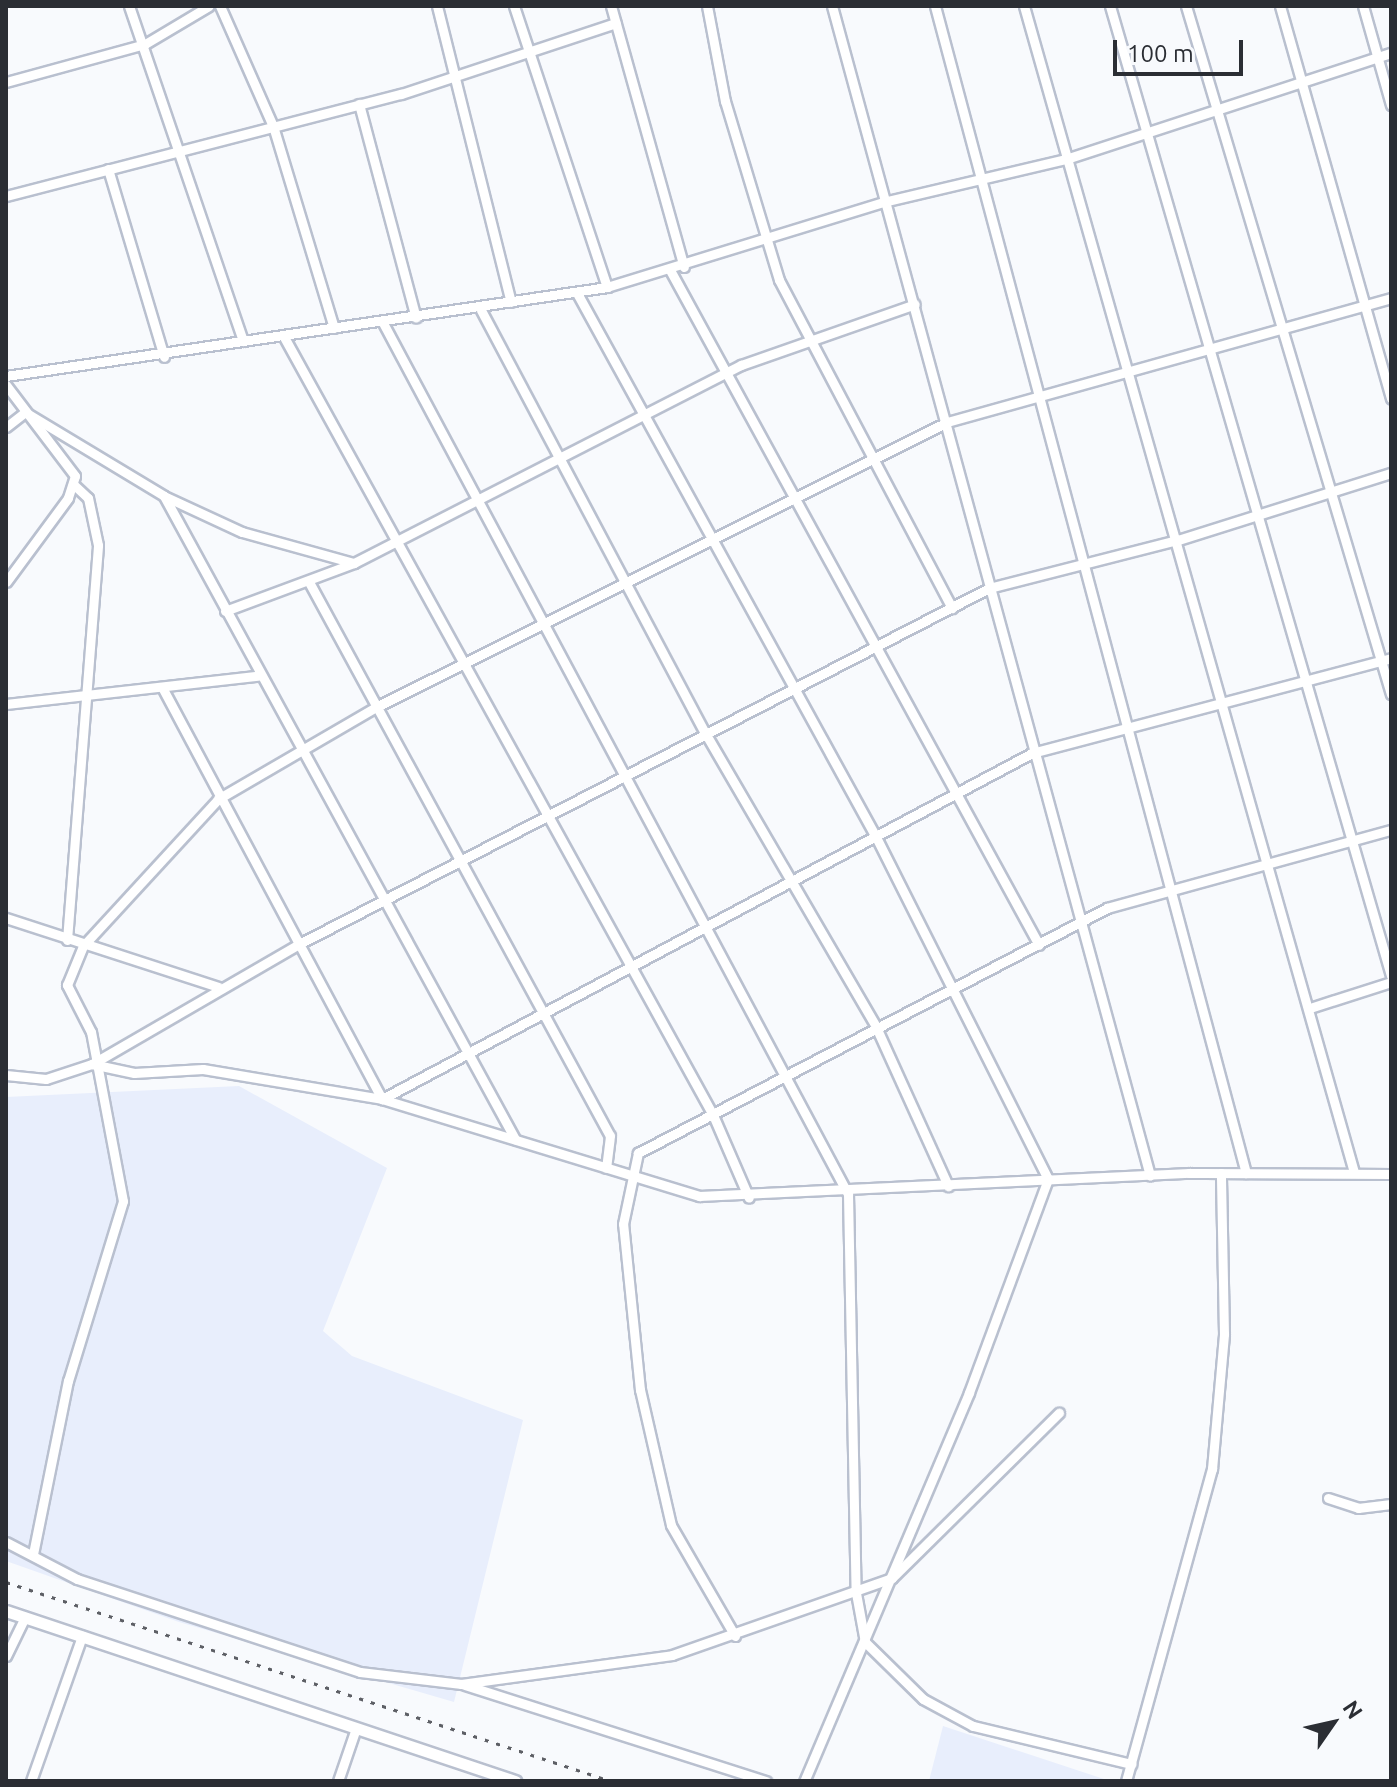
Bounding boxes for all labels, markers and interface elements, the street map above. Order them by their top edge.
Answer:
scale bar [1117,24,1247,74]
text: 100 m [1127,40,1194,67]
north arrow [1293,1683,1373,1763]
text: N [1338,1695,1368,1723]

